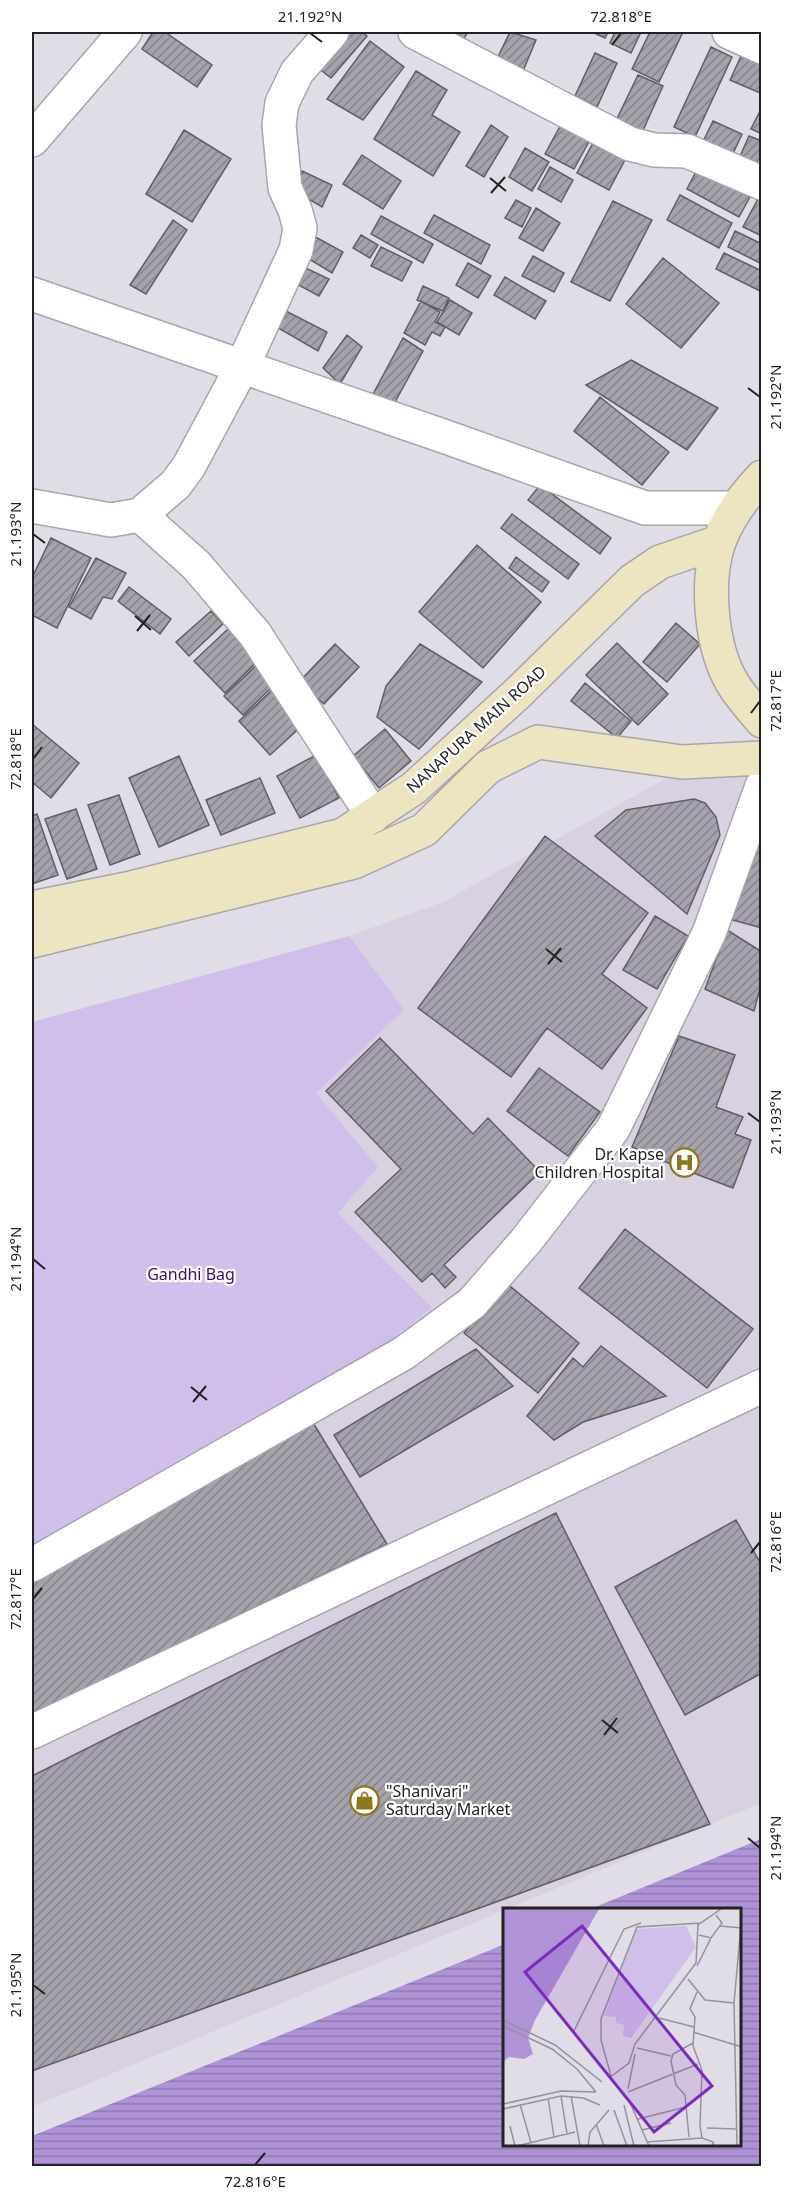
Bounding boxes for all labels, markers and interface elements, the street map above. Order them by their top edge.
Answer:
text: 21.192°N [278,6,342,26]
text: 72.818°E [590,6,652,26]
text: 21.192°N [765,365,785,429]
text: 21.193°N [5,502,25,566]
street label: NANAPURA MAIN ROAD [401,660,551,798]
text: 72.817°E [765,670,785,732]
text: 72.818°E [5,728,25,790]
text: 21.193°N [765,1090,785,1154]
place label: Dr. Kapse Children Hospital [534,1143,664,1183]
hospital icon: Dr. Kapse Children Hospital [669,1147,701,1179]
text: 21.194°N [5,1227,25,1291]
park label: Gandhi Bag [147,1263,235,1285]
text: 72.816°E [765,1511,785,1573]
text: 72.817°E [5,1568,25,1630]
place label: "Shanivari" Saturday Market [386,1780,511,1820]
shop icon: "Shanivari" Saturday Market [349,1784,381,1816]
text: 21.194°N [765,1816,785,1880]
inset map [503,1908,742,2147]
text: 21.195°N [5,1953,25,2017]
text: 72.816°E [224,2171,286,2191]

